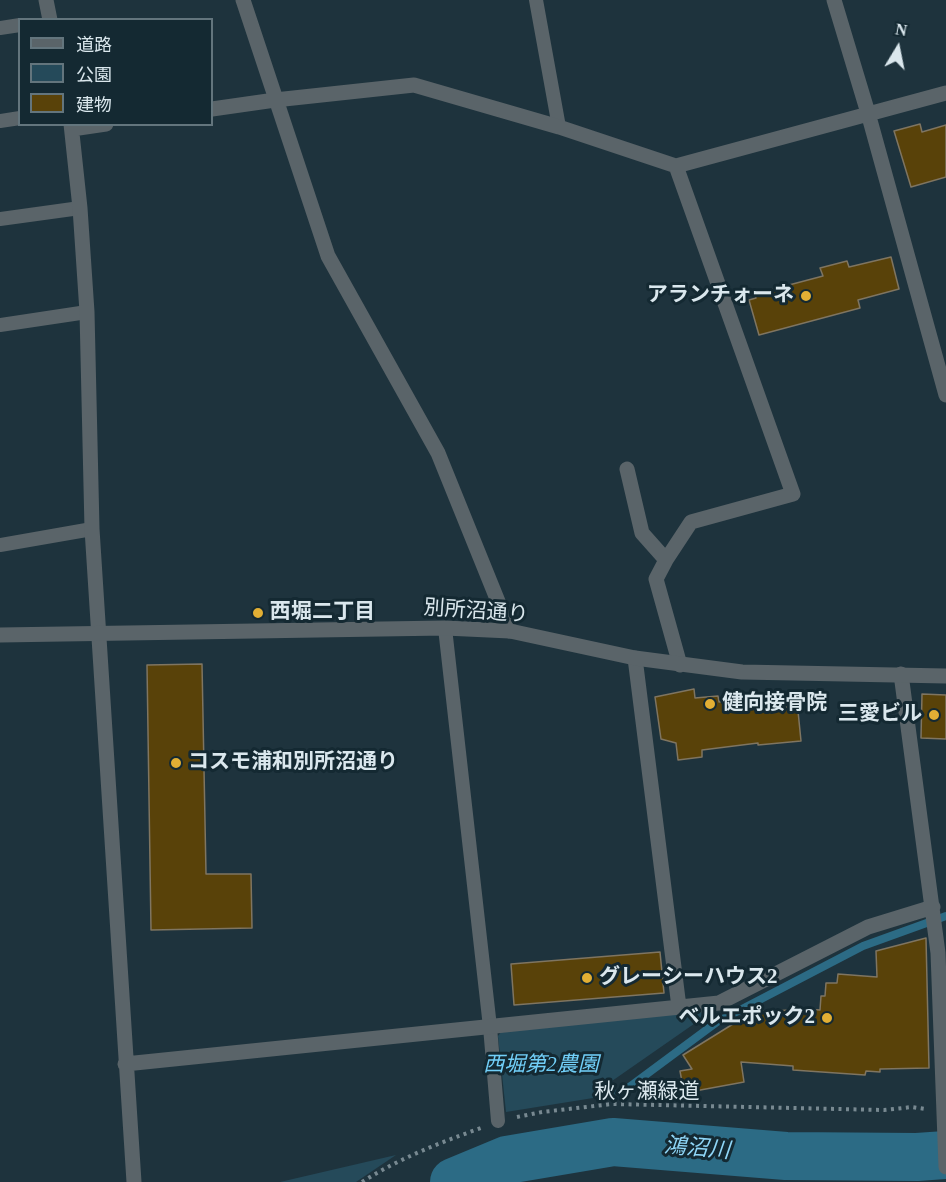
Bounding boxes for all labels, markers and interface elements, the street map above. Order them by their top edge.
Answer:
legend [18,18,213,126]
north arrow [868,18,928,78]
text: N [894,20,908,39]
text: 道路 [76,35,112,55]
text: 公園 [76,65,112,85]
text: 建物 [76,95,112,115]
place label: アランチォーネ [647,283,794,309]
marker: アランチォーネ [799,289,813,303]
street label: 別所沼通り [423,596,529,628]
place label: 西堀二丁目 [270,600,375,626]
marker: 西堀二丁目 [251,606,265,620]
place label: 健向接骨院 [722,691,827,717]
marker: 健向接骨院 [703,697,717,711]
place label: 三愛ビル [838,702,922,728]
marker: 三愛ビル [927,708,941,722]
place label: コスモ浦和別所沼通り [188,750,398,776]
marker: コスモ浦和別所沼通り [169,756,183,770]
place label: グレーシーハウス2 [599,965,777,991]
marker: グレーシーハウス2 [580,971,594,985]
place label: ベルエポック2 [679,1005,815,1031]
marker: ベルエポック2 [820,1011,834,1025]
park label: 西堀第2農園 [483,1052,599,1078]
street label: 秋ヶ瀬緑道 [595,1079,699,1105]
water label: 鴻沼川 [663,1133,731,1165]

